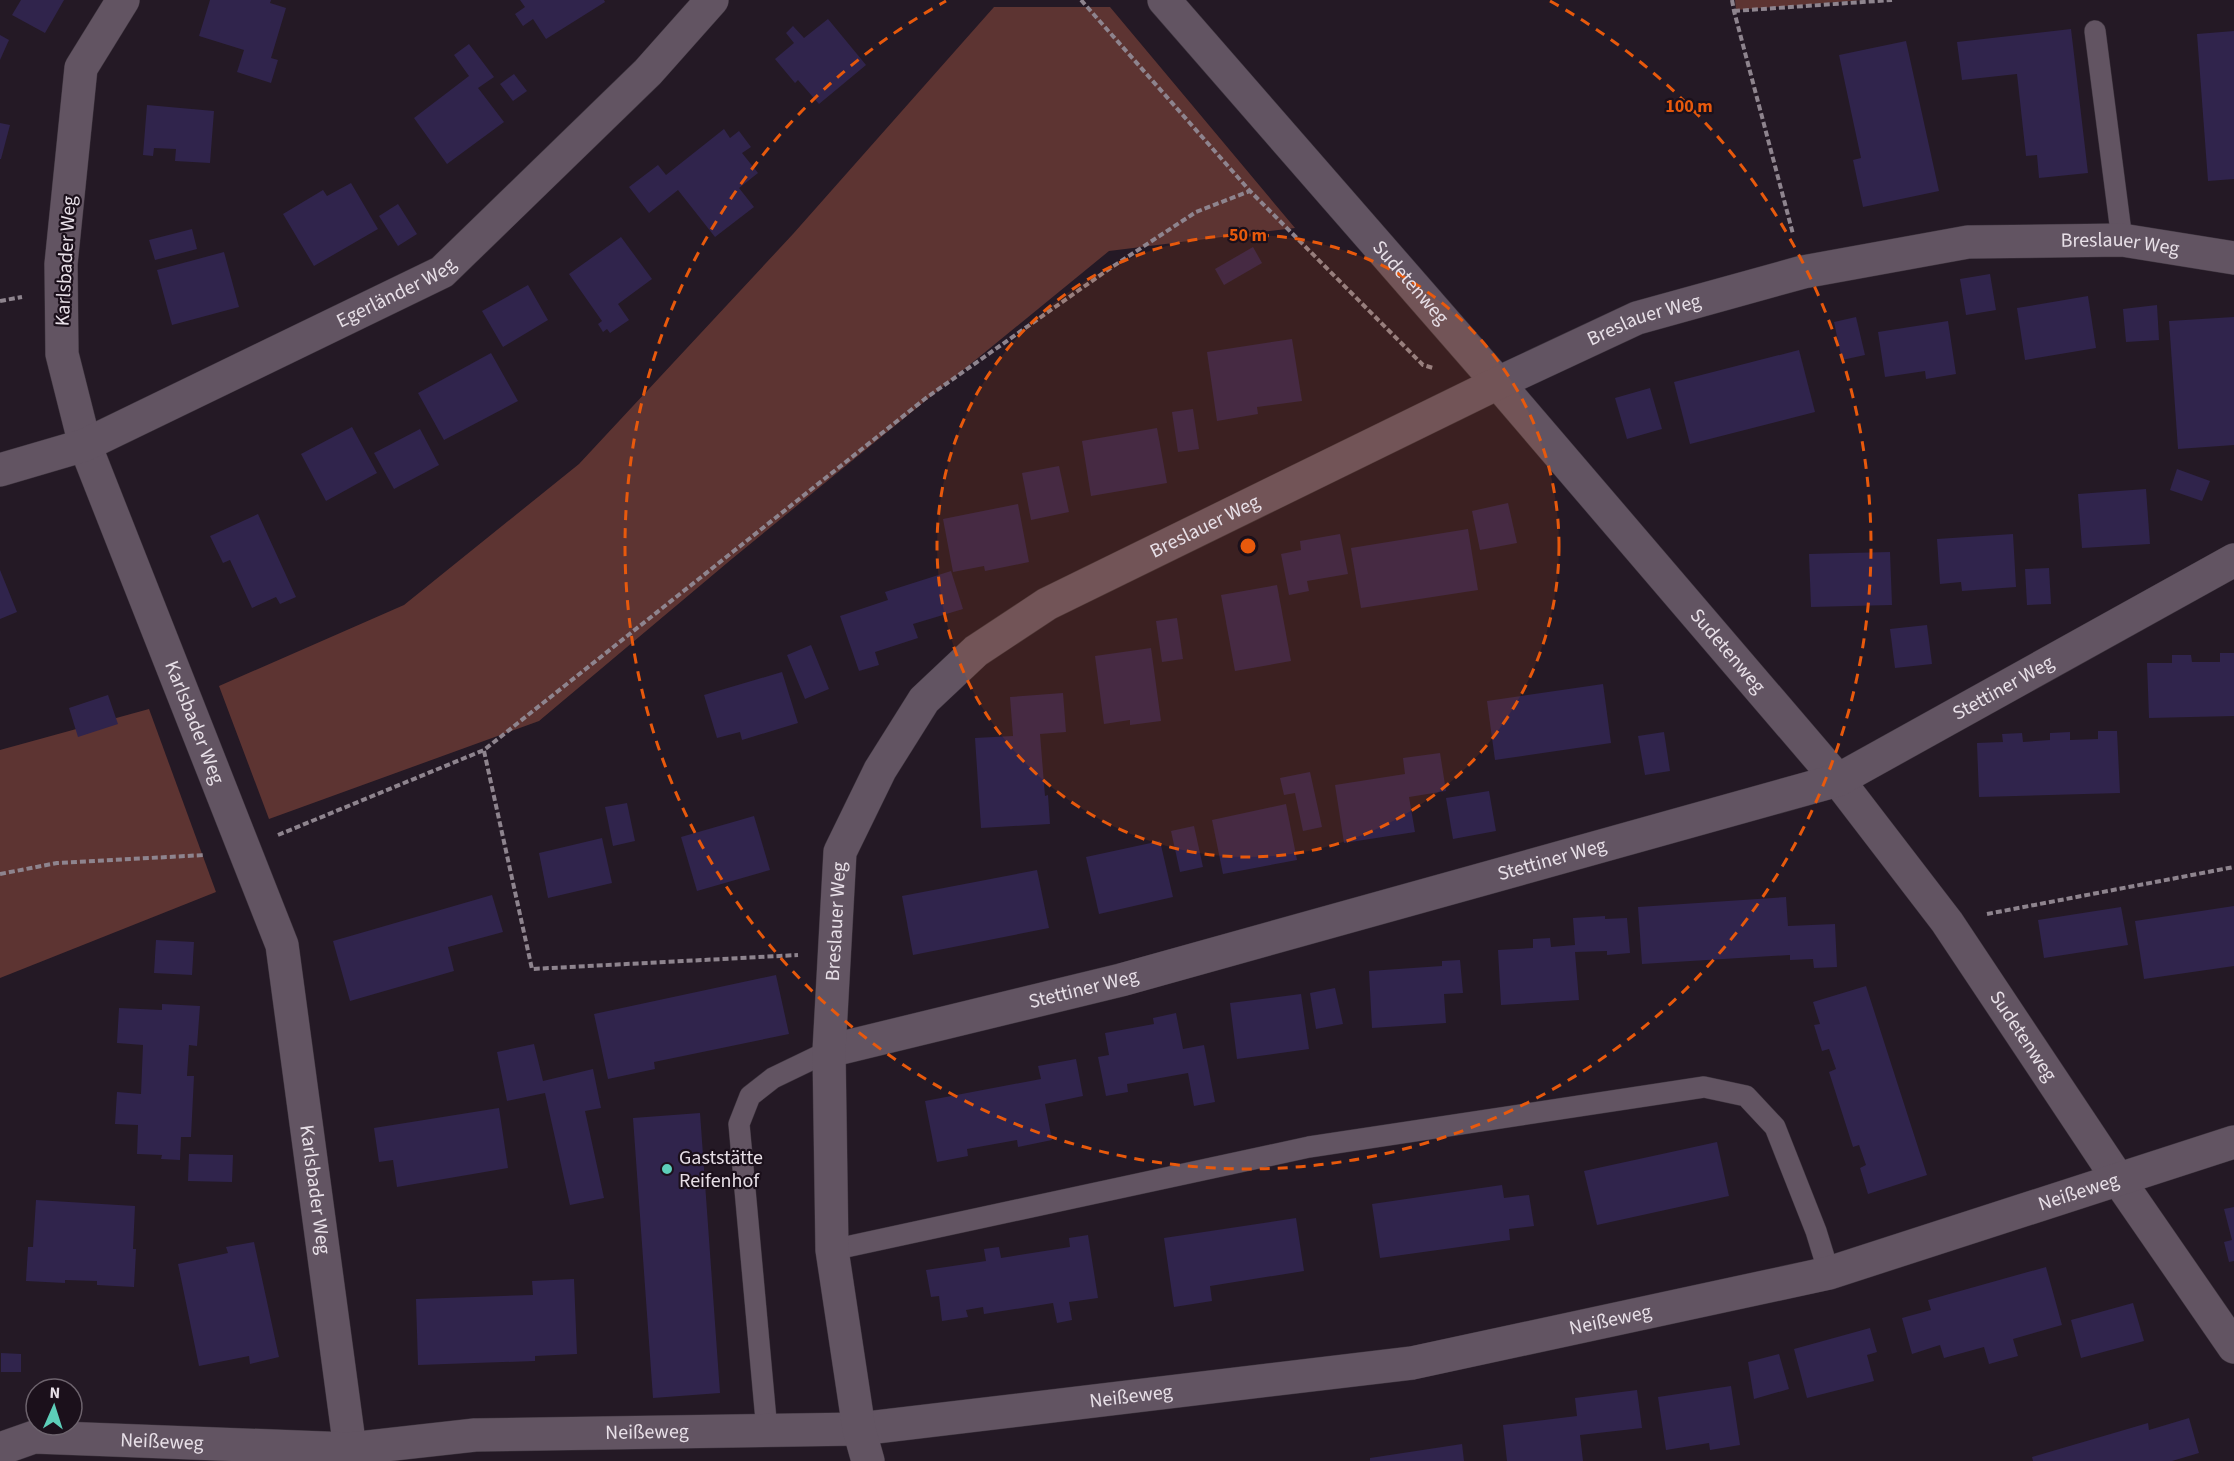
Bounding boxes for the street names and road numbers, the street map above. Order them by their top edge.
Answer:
street label: Karlsbader Weg [49,195,83,327]
street label: Breslauer Weg [2060,226,2181,263]
street label: Sudetenweg [1366,234,1455,331]
street label: Egerländer Weg [332,251,463,335]
street label: Breslauer Weg [1583,287,1704,353]
street label: Breslauer Weg [1145,488,1265,565]
street label: Sudetenweg [1683,602,1772,700]
street label: Stettiner Weg [1948,649,2059,728]
street label: Karlsbader Weg [157,657,231,788]
street label: Stettiner Weg [1494,831,1610,888]
street label: Breslauer Weg [819,861,853,982]
street label: Stettiner Weg [1026,962,1142,1016]
street label: Sudetenweg [1983,985,2063,1087]
street label: Karlsbader Weg [292,1123,338,1256]
street label: Neißeweg [2035,1166,2123,1218]
street label: Neißeweg [1567,1298,1654,1343]
street label: Neißeweg [1088,1378,1174,1415]
street label: Neißeweg [605,1418,689,1447]
street label: Neißeweg [120,1426,204,1457]

